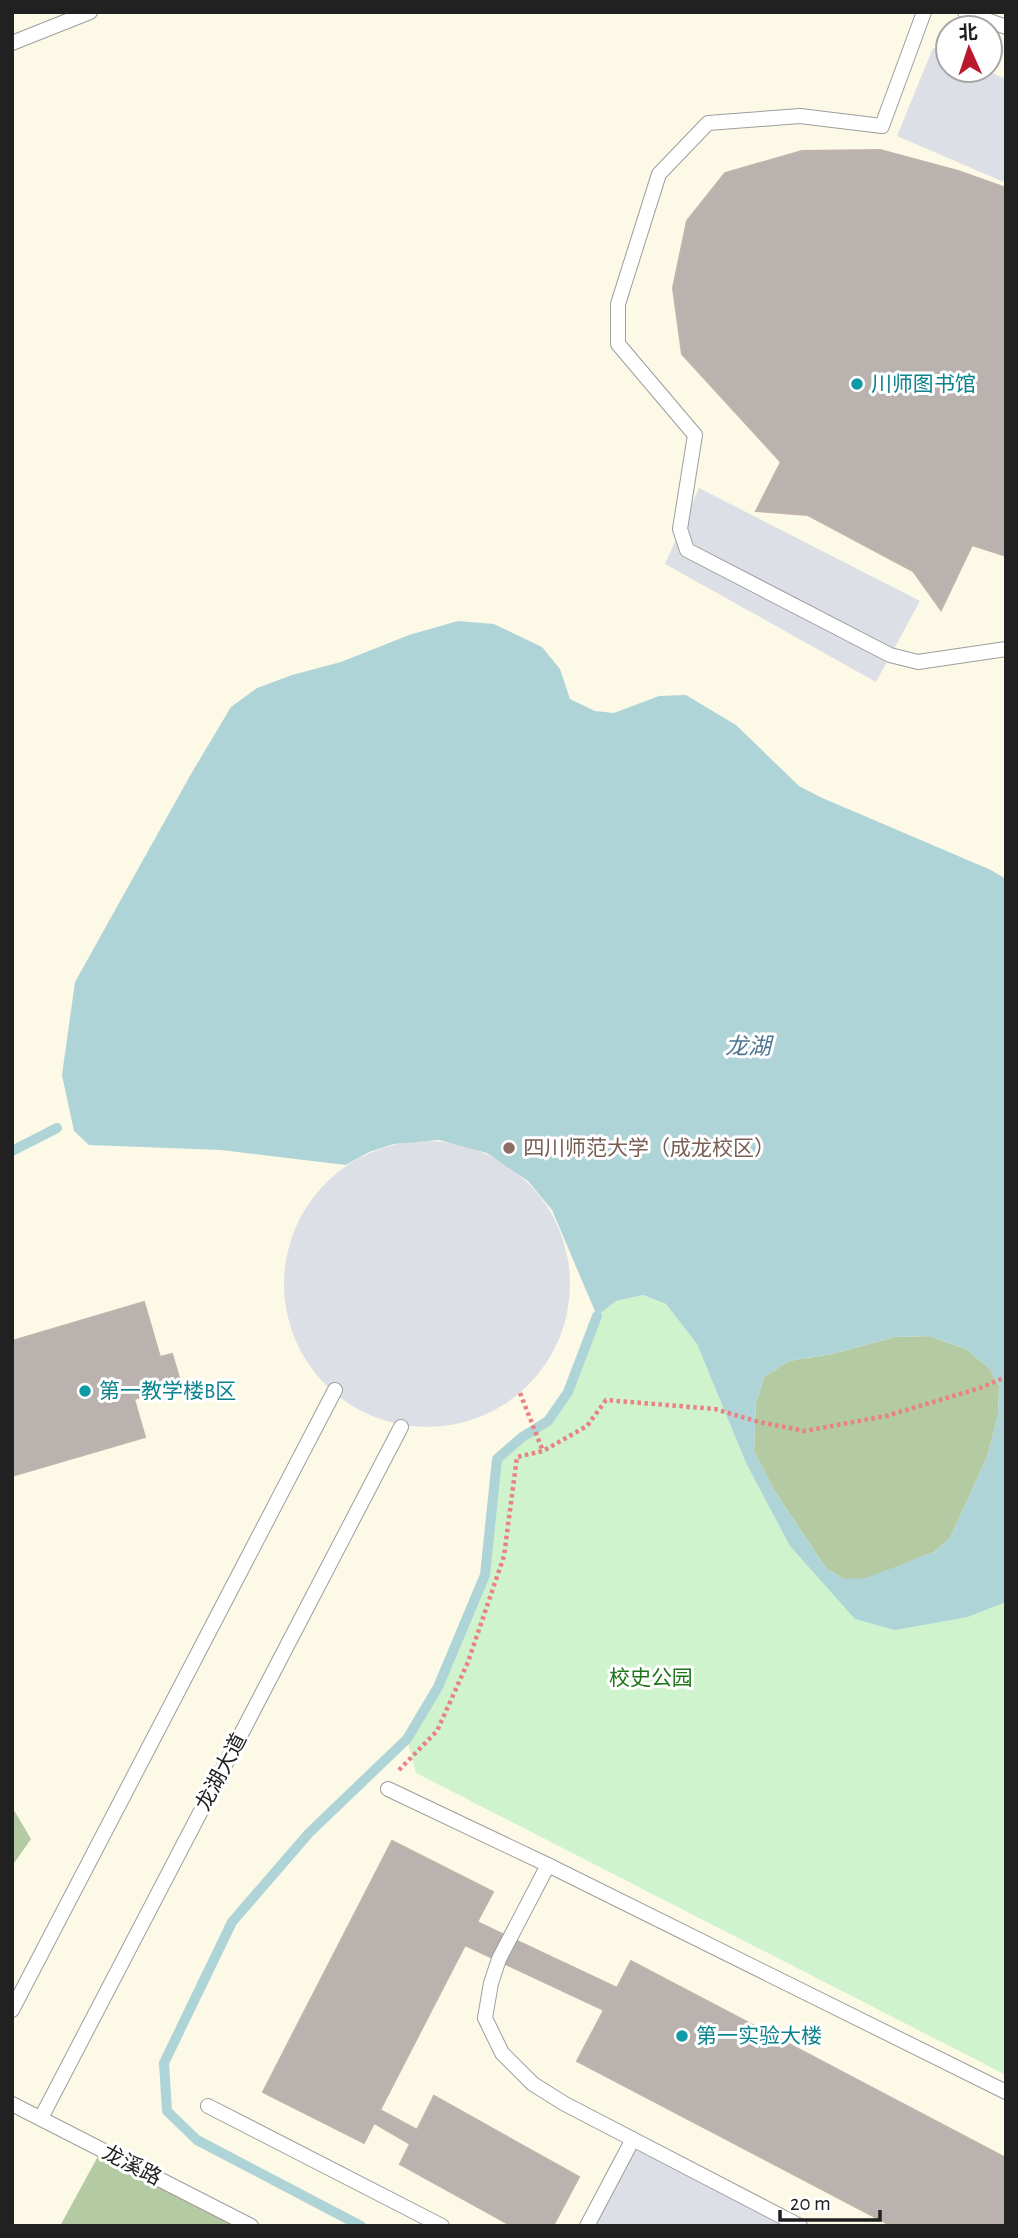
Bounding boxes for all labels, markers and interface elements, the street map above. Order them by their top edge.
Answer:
north arrow [934,14,1004,84]
text: 北 [958,23,978,44]
place label: 川师图书馆 [871,373,976,395]
marker: 川师图书馆 [849,376,865,392]
water label: 龙湖 [725,1034,774,1059]
place label: 四川师范大学（成龙校区） [523,1137,775,1159]
marker: 四川师范大学（成龙校区） [501,1140,517,1156]
place label: 第一教学楼B区 [99,1380,236,1402]
marker: 第一教学楼B区 [77,1383,93,1399]
park label: 校史公园 [609,1667,693,1689]
street label: 龙湖大道 [192,1730,250,1814]
place label: 第一实验大楼 [696,2025,822,2047]
marker: 第一实验大楼 [674,2028,690,2044]
street label: 龙溪路 [99,2141,165,2189]
scale bar [780,2178,880,2222]
text: 20 m [790,2193,831,2214]

